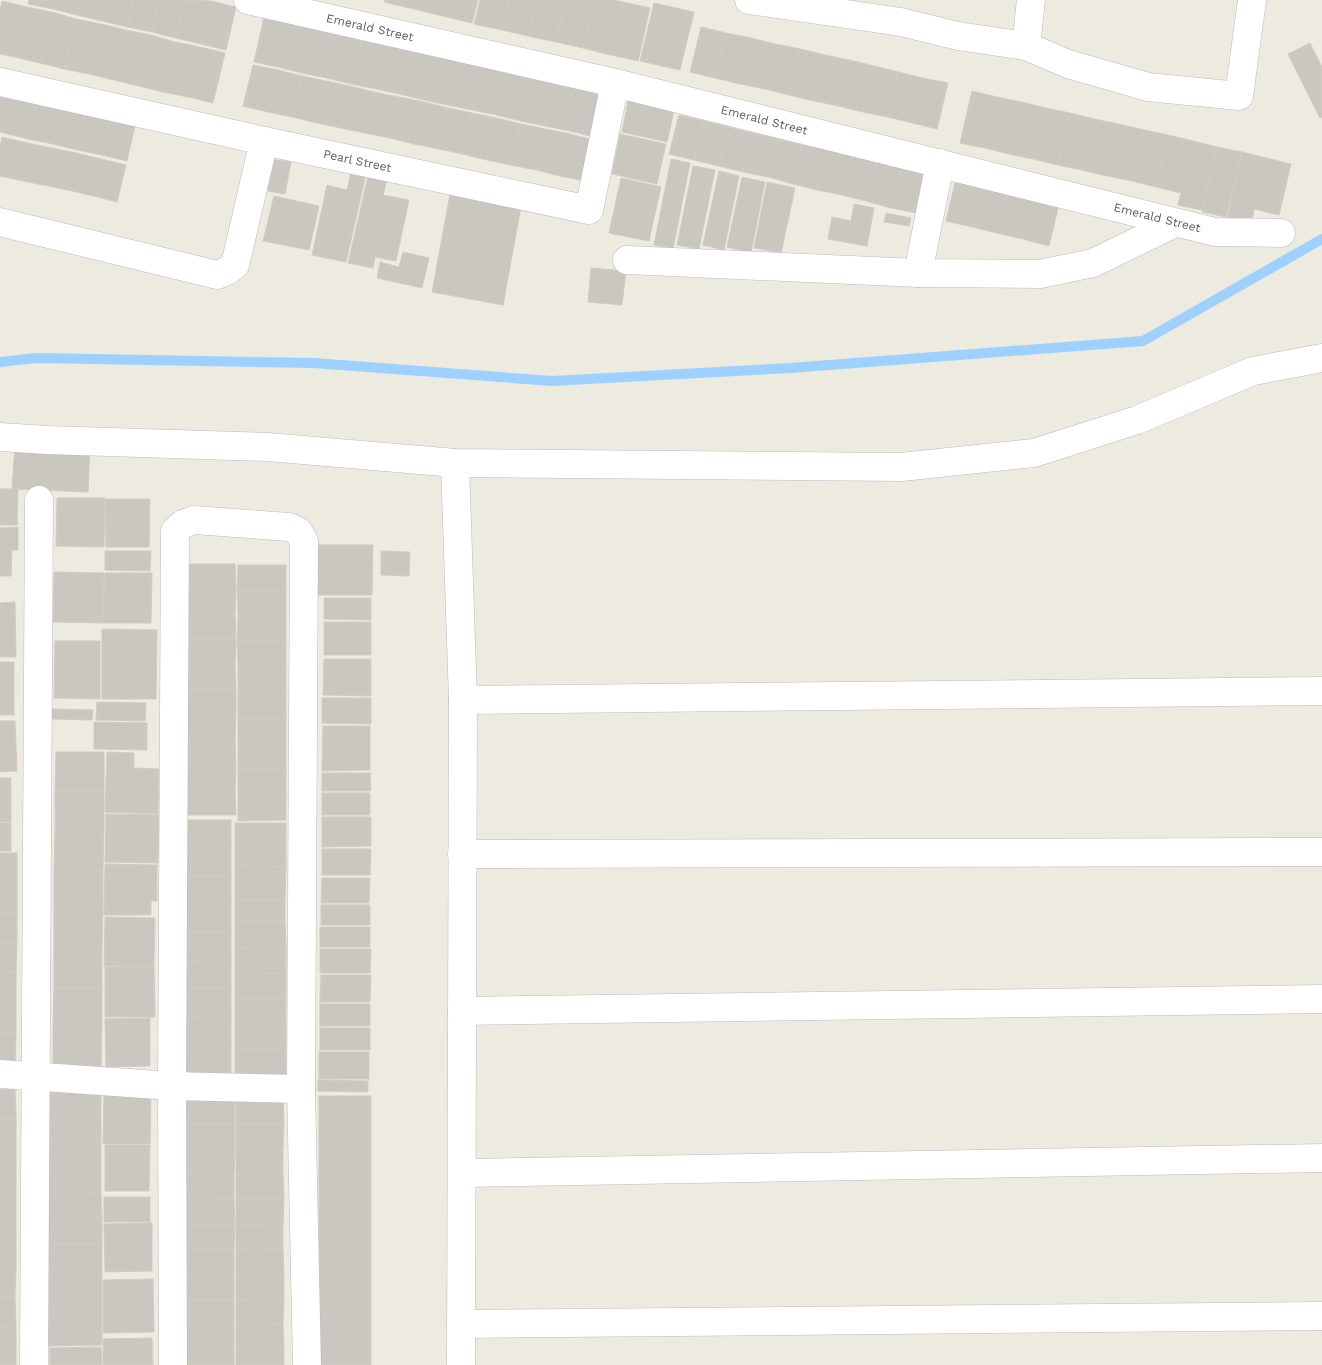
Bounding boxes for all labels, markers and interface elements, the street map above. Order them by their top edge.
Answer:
street label: Emerald Street [325,11,415,44]
street label: Emerald Street [719,103,809,138]
street label: Pearl Street [322,147,393,175]
street label: Emerald Street [1112,200,1202,235]

